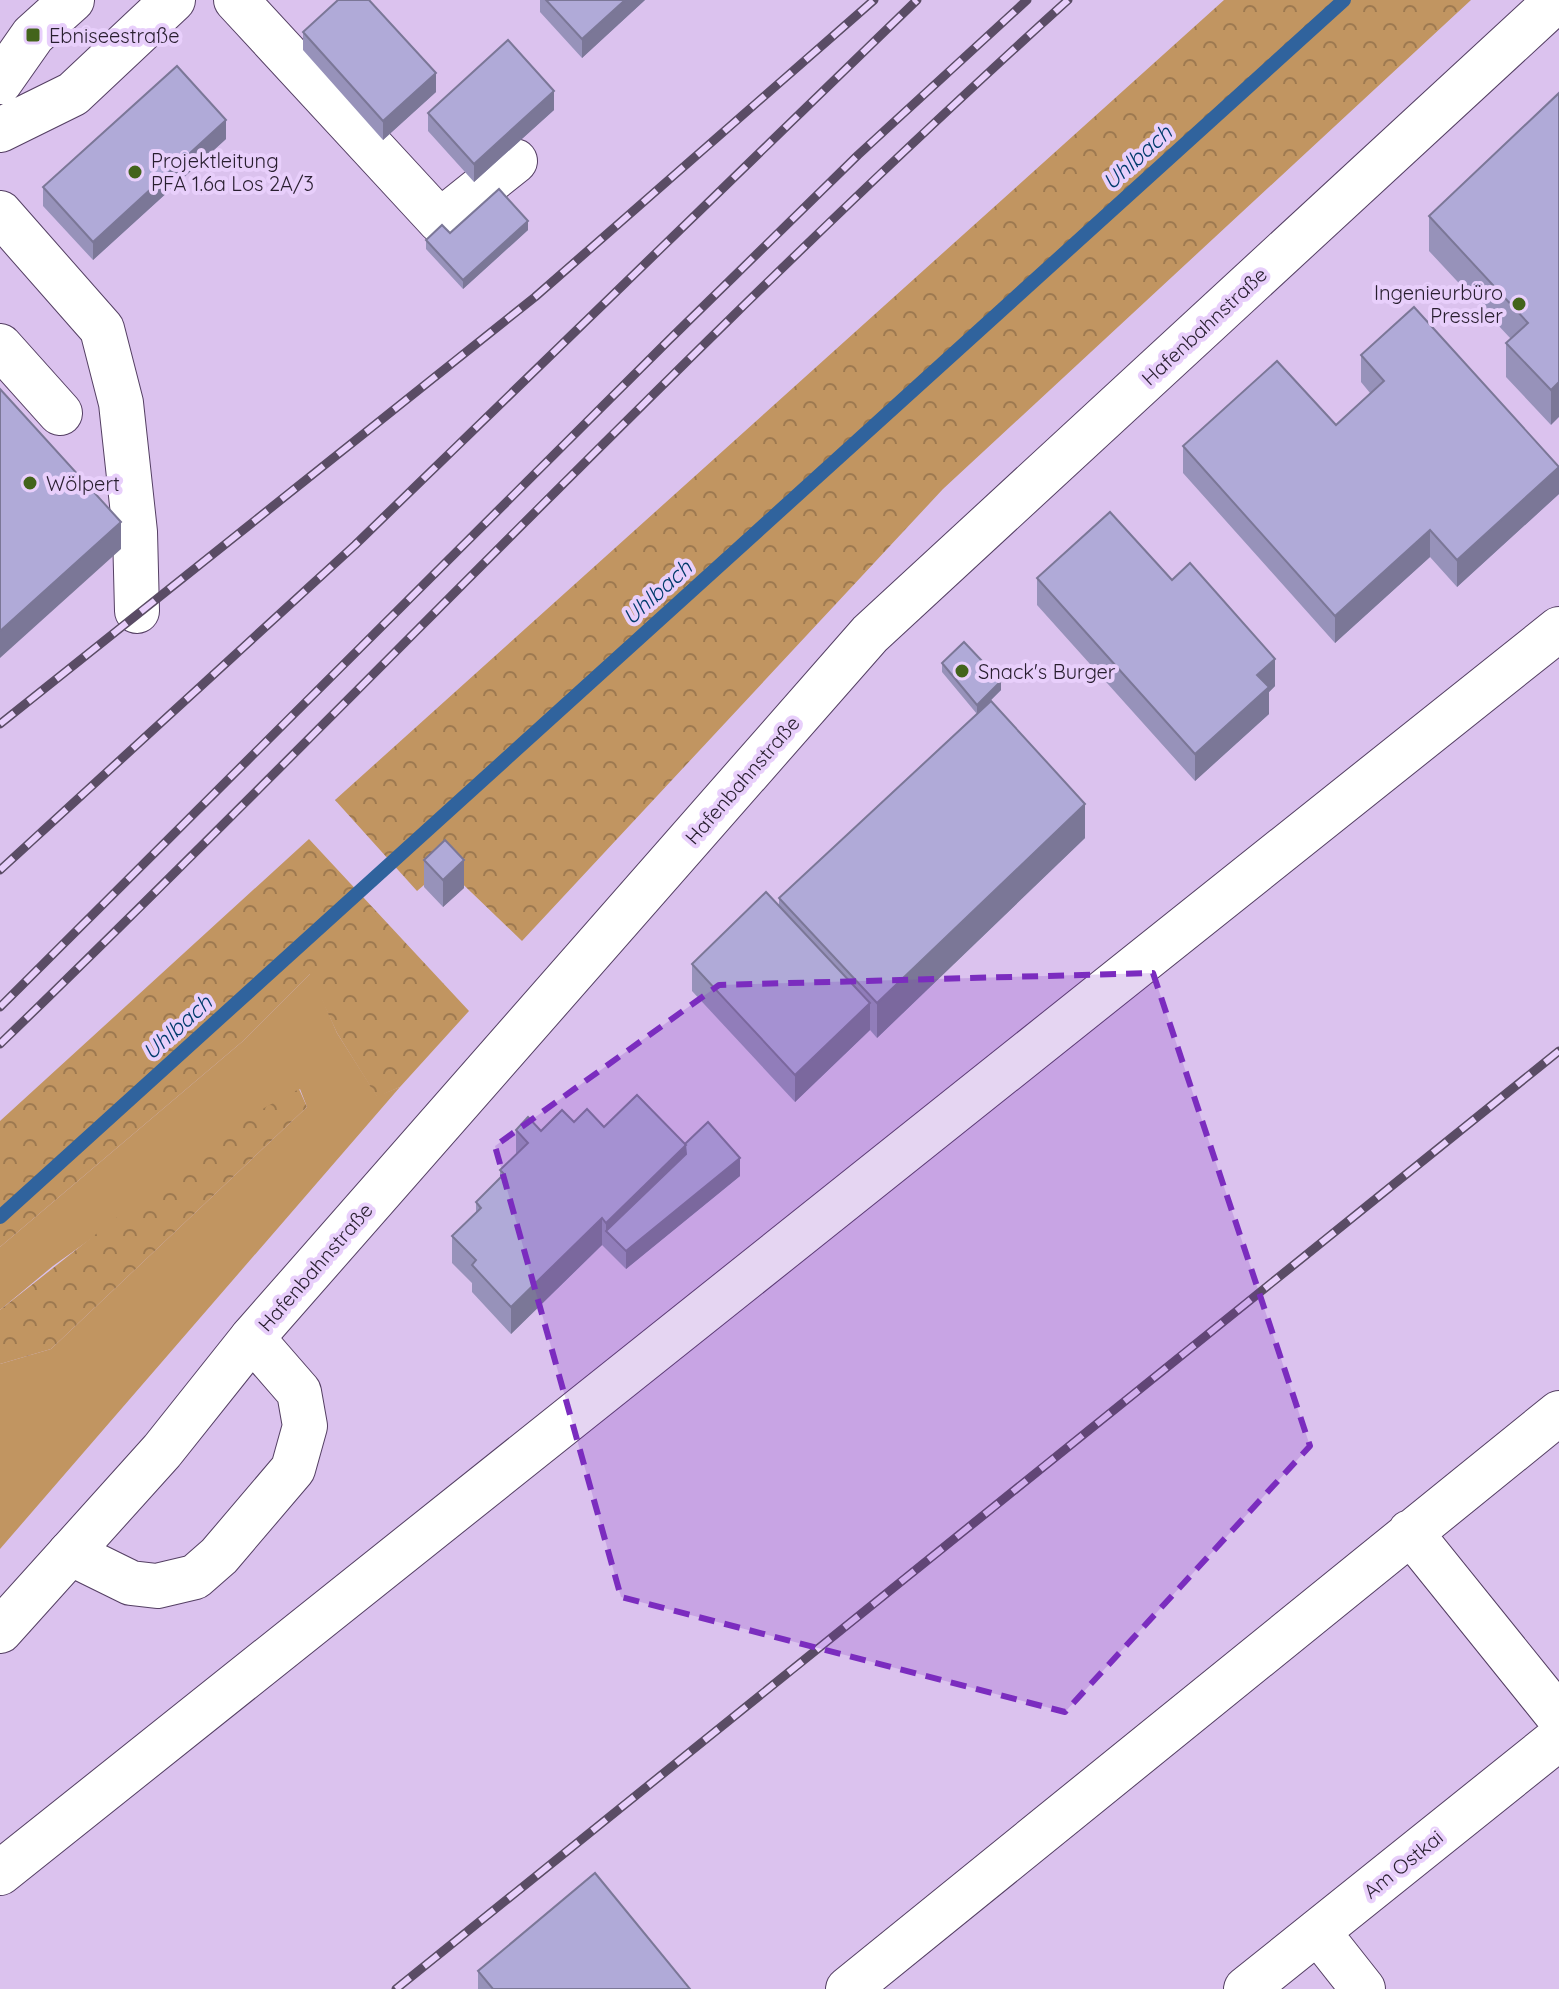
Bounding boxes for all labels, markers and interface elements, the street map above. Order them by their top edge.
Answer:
place label: Ebniseestraße [49,23,179,48]
marker: Ebniseestraße [24,26,42,44]
water label: Uhlbach [1096,118,1178,195]
place label: Projektleitung PFA 1.6a Los 2A/3 [151,148,314,196]
marker: Projektleitung PFA 1.6a Los 2A/3 [126,163,144,181]
street label: Hafenbahnstraße [1136,262,1272,390]
place label: Ingenieurbüro Pressler [1374,280,1503,328]
marker: Ingenieurbüro Pressler [1510,295,1528,313]
place label: Wölpert [46,471,120,496]
marker: Wölpert [21,474,39,492]
water label: Uhlbach [616,553,698,630]
place label: Snack's Burger [978,659,1116,684]
marker: Snack's Burger [953,662,971,680]
street label: Hafenbahnstraße [679,711,805,849]
water label: Uhlbach [136,988,218,1065]
street label: Hafenbahnstraße [252,1198,378,1336]
street label: Am Ostkai [1358,1824,1448,1904]

